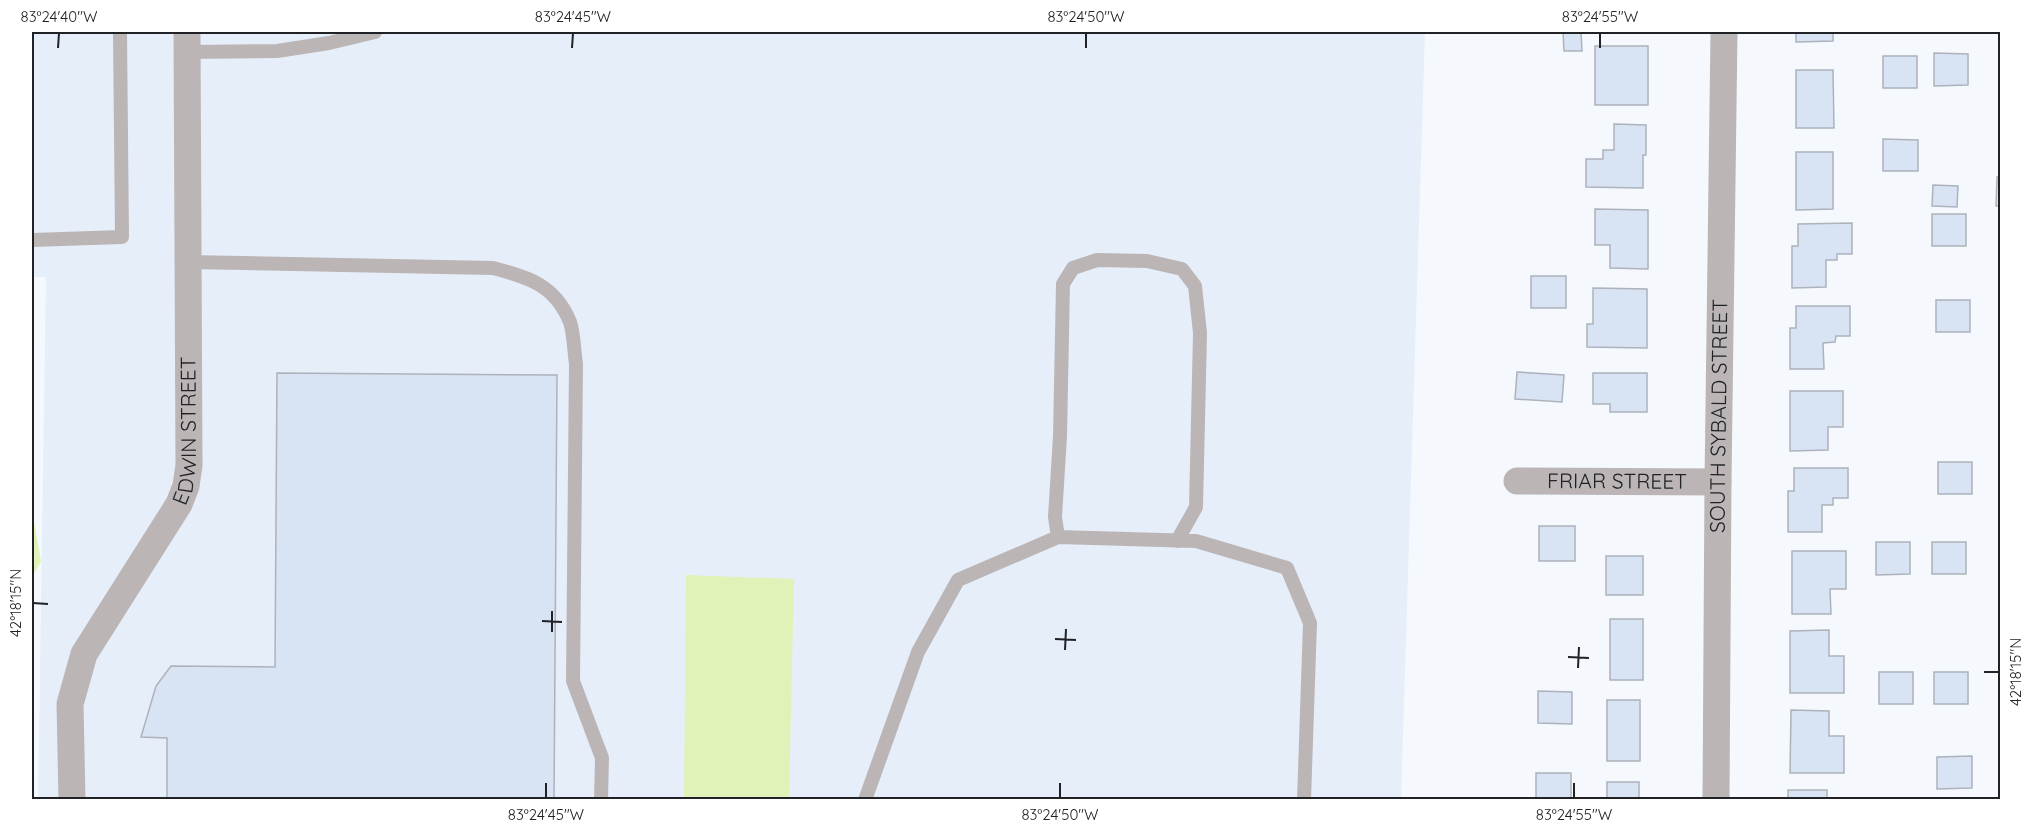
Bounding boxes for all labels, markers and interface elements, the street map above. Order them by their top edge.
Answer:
text: 83°24'40"W [21,7,98,26]
text: 83°24'45"W [535,7,612,26]
text: 83°24'50"W [1047,7,1125,26]
text: 83°24'55"W [1562,7,1639,26]
street label: SOUTH SYBALD STREET [1704,299,1732,533]
street label: EDWIN STREET [166,357,202,508]
street label: FRIAR STREET [1547,467,1687,494]
text: 42°18'15"N [6,569,25,637]
text: 42°18'15"N [2006,638,2025,706]
text: 83°24'45"W [508,805,585,824]
text: 83°24'50"W [1021,805,1099,824]
text: 83°24'55"W [1536,805,1613,824]

